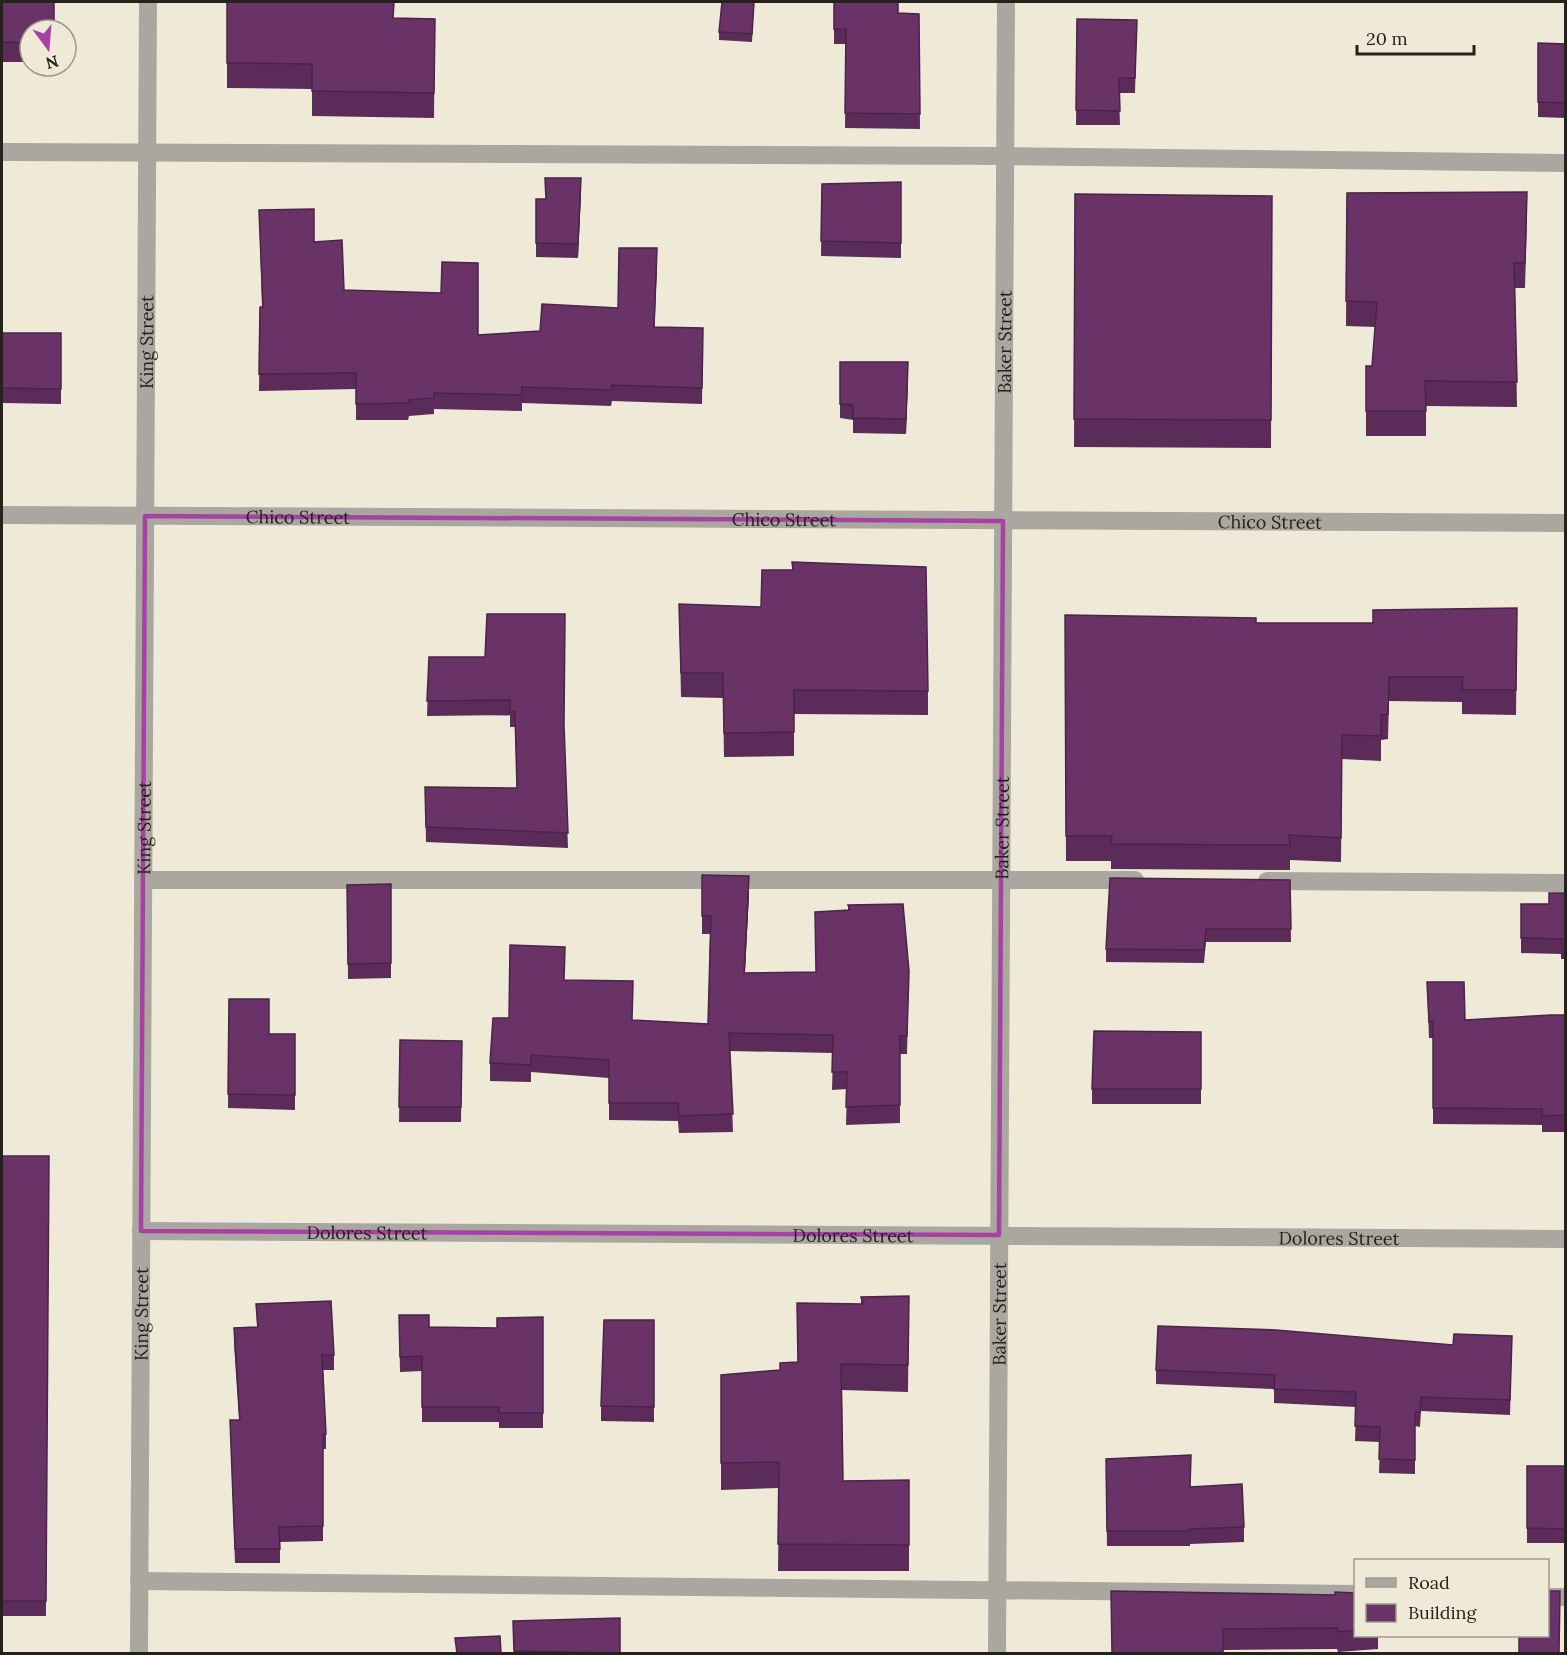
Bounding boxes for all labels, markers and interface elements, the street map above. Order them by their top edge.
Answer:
north arrow [18,18,78,78]
scale bar [1357,18,1474,56]
text: 20 m [1366,27,1408,50]
text: N [43,51,61,74]
street label: Baker Street [992,290,1016,394]
street label: King Street [134,295,158,389]
street label: Chico Street [246,505,350,528]
street label: Chico Street [732,507,836,531]
street label: Chico Street [1218,510,1322,533]
street label: Baker Street [990,776,1013,880]
street label: King Street [132,781,155,875]
street label: Dolores Street [306,1220,428,1244]
street label: Dolores Street [792,1223,914,1247]
street label: Dolores Street [1278,1226,1400,1250]
street label: Baker Street [987,1262,1011,1366]
street label: King Street [129,1267,153,1361]
legend [1354,1559,1549,1637]
text: Road [1408,1571,1450,1594]
text: Building [1408,1601,1478,1624]

